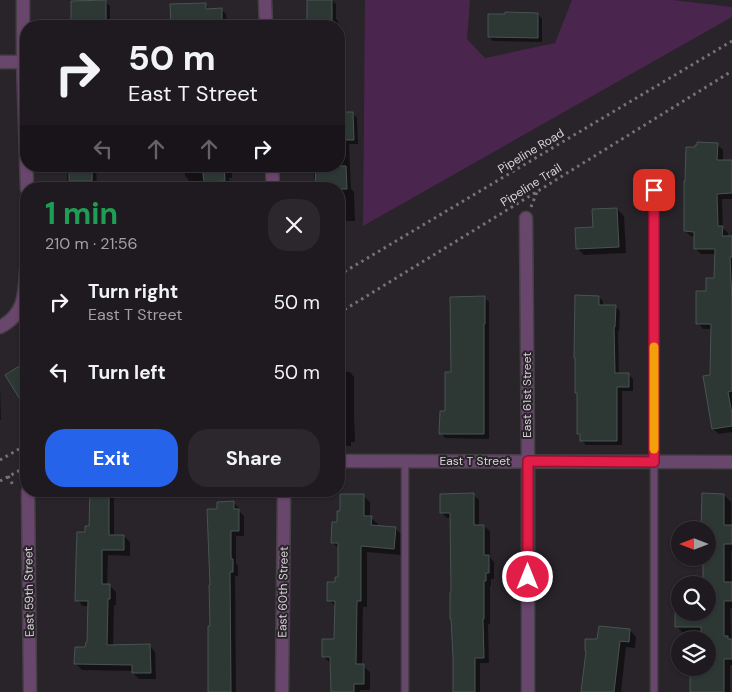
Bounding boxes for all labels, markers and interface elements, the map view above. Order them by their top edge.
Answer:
text: 50 m [128,35,216,81]
icon: right [45,40,110,105]
text: East T Street [128,79,258,108]
street label: Pipeline Road [495,125,567,177]
icon: left [89,135,117,163]
icon: ahead [142,135,170,163]
icon: ahead [195,135,223,163]
icon: right [248,135,276,163]
street label: Pipeline Trail [497,160,565,210]
pin [633,169,675,211]
icon: arrive [640,176,668,204]
text: 1 min [45,194,118,233]
button: close [268,199,320,251]
text: 210 m · 21:56 [45,233,138,254]
text: Turn right [88,279,178,304]
icon: right [45,288,73,316]
text: 50 m [273,290,320,315]
text: East T Street [88,304,183,325]
street label: East 61st Street [519,352,535,438]
icon: left [45,358,73,386]
text: Turn left [88,360,166,385]
text: 50 m [273,360,320,385]
button: Exit [45,429,178,487]
button: Share [188,429,320,487]
street label: East T Street [440,453,511,469]
north arrow [671,521,716,566]
map controls [671,521,716,676]
street label: East 59th Street [20,546,38,637]
street label: East 60th Street [274,546,292,638]
position arrow [501,550,553,602]
button: search [671,576,716,621]
button: layers [671,631,716,676]

